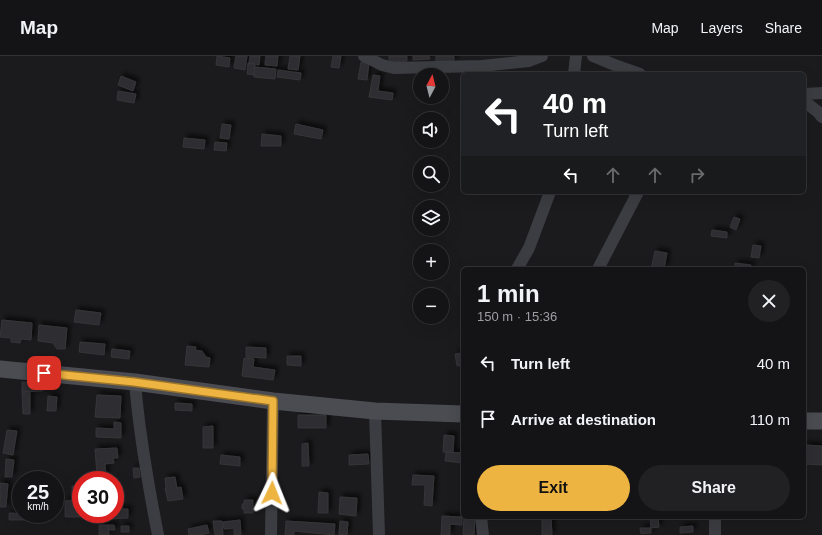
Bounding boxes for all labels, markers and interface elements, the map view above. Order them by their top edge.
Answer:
text: Map [20,17,58,38]
text: Map [651,20,679,36]
text: Layers [701,20,743,36]
text: Share [765,20,802,36]
north arrow [413,68,449,104]
map controls [413,68,449,324]
icon: left [477,88,529,140]
text: 40 m [543,88,607,119]
button: sound [413,112,449,148]
text: Turn left [543,121,608,141]
button: search [413,156,449,192]
icon: left [560,164,582,186]
icon: ahead [602,164,624,186]
icon: ahead [644,164,666,186]
icon: right [686,164,708,186]
button: layers [413,200,449,236]
button: + [413,244,449,280]
text: 1 min [477,280,540,307]
button: close [748,280,790,322]
button: − [413,288,449,324]
text: 150 m · 15:36 [477,309,557,324]
icon: left [477,352,499,374]
text: Turn left [511,355,570,372]
text: 40 m [757,355,790,372]
pin [27,356,61,390]
icon: arrive [33,362,55,384]
icon: arrive [477,408,499,430]
text: Arrive at destination [511,411,656,428]
text: 110 m [749,411,790,428]
button: Exit [477,465,630,511]
button: Share [638,465,790,511]
speed limit sign: 30 [72,471,124,523]
position arrow [251,472,293,514]
text: 25 [27,481,49,503]
text: km/h [27,501,49,512]

